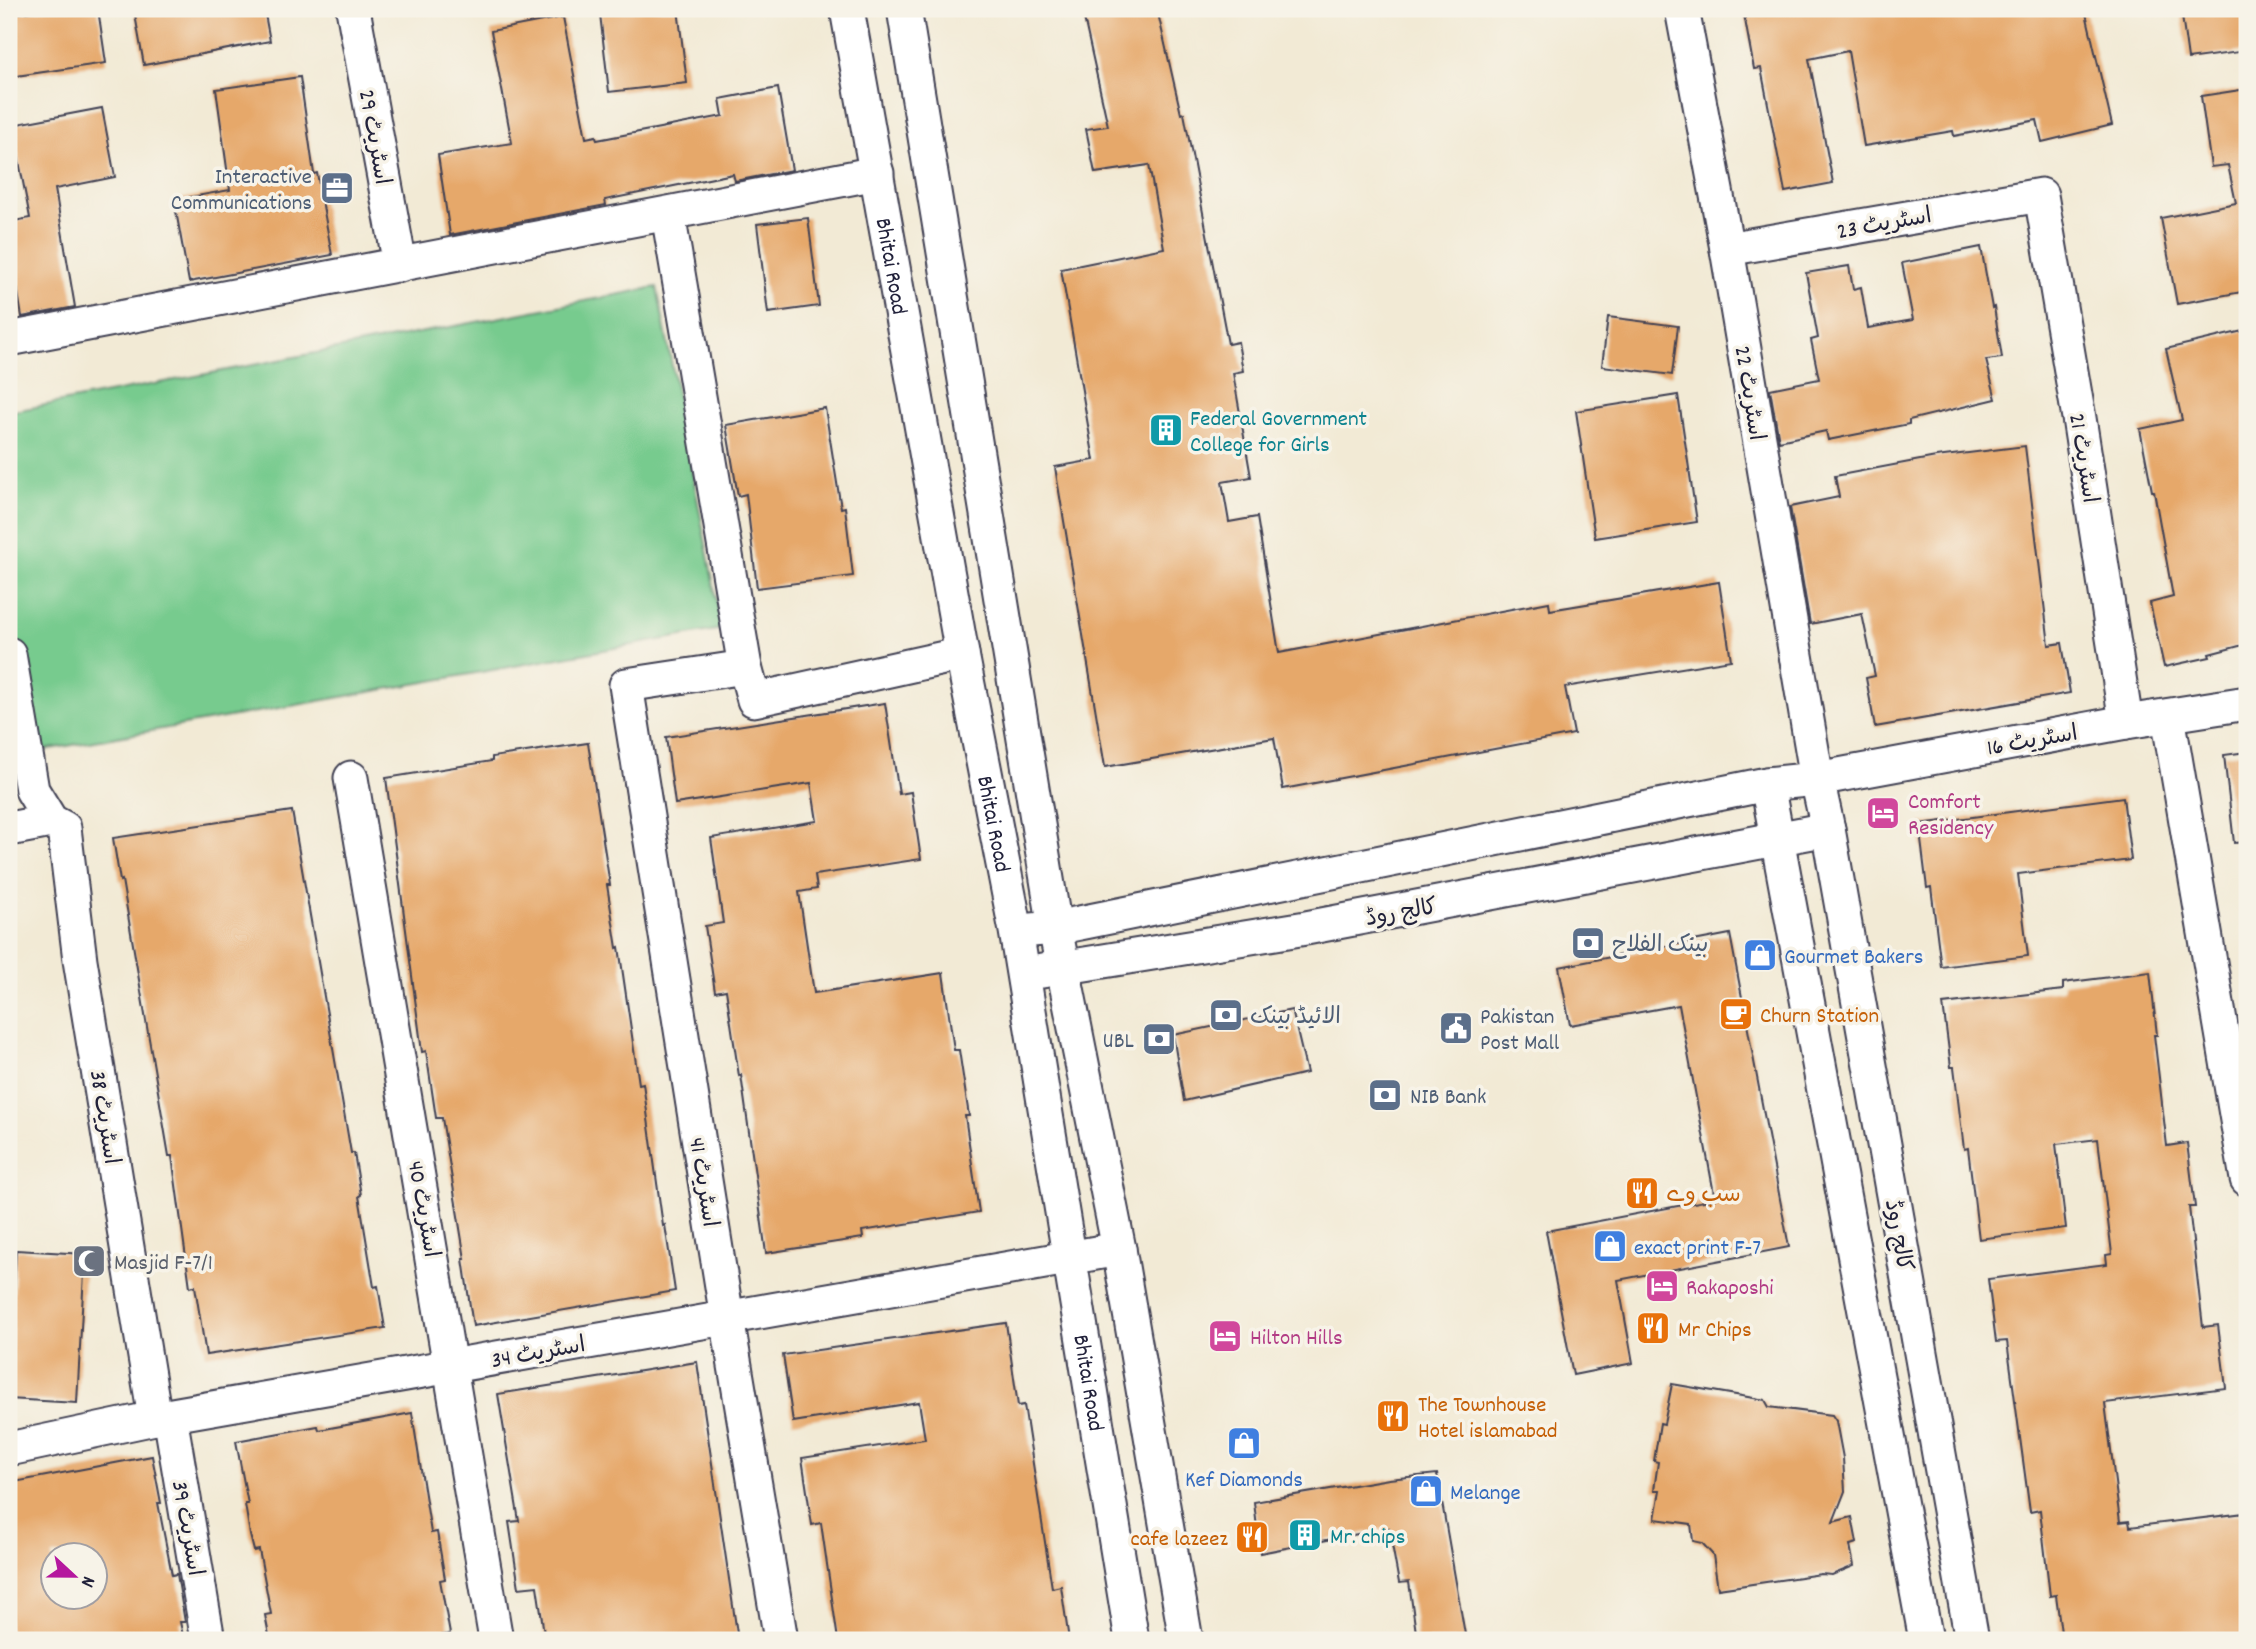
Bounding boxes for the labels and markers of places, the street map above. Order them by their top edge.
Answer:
place label: Interactive Communications [171,162,312,221]
office icon: Interactive Communications [318,169,356,207]
place label: Federal Government College for Girls [1190,404,1367,463]
building icon: Federal Government College for Girls [1147,411,1185,449]
place label: Comfort Residency [1908,787,1994,846]
hotel icon: Comfort Residency [1864,794,1902,832]
bank icon: بینک الفلاح [1569,924,1607,962]
place label: بینک الفلاح [1612,930,1709,963]
shop icon: Gourmet Bakers [1741,936,1779,974]
place label: Gourmet Bakers [1784,942,1923,975]
cafe icon: Churn Station [1717,995,1755,1033]
bank icon: الائیڈ بینک [1207,996,1245,1034]
place label: Churn Station [1760,1001,1879,1034]
place label: الائیڈ بینک [1250,1002,1341,1035]
place label: Pakistan Post Mall [1480,1002,1560,1061]
public building icon: Pakistan Post Mall [1437,1009,1475,1047]
bank icon: UBL [1140,1020,1178,1058]
place label: UBL [1103,1026,1135,1059]
bank icon: NIB Bank [1366,1076,1404,1114]
place label: NIB Bank [1410,1082,1486,1115]
restaurant icon: سب وے [1623,1174,1661,1212]
place label: سب وے [1666,1180,1741,1213]
shop icon: exact print F-7 [1591,1227,1629,1265]
place label: exact print F-7 [1634,1233,1761,1266]
mosque icon: Masjid F-7/1 [70,1242,108,1280]
place label: Masjid F-7/1 [114,1248,213,1281]
hotel icon: Rakaposhi [1643,1267,1681,1305]
place label: Rakaposhi [1686,1273,1773,1306]
restaurant icon: Mr Chips [1634,1309,1672,1347]
place label: Mr Chips [1678,1315,1752,1348]
hotel icon: Hilton Hills [1206,1317,1244,1355]
place label: Hilton Hills [1250,1323,1343,1356]
place label: The Townhouse Hotel islamabad [1418,1390,1558,1449]
restaurant icon: The Townhouse Hotel islamabad [1374,1397,1412,1435]
shop icon: Kef Diamonds [1225,1424,1263,1462]
place label: Kef Diamonds [1185,1465,1303,1498]
shop icon: Melange [1407,1472,1445,1510]
place label: Melange [1450,1478,1521,1511]
building icon: Mr. chips [1286,1516,1324,1554]
restaurant icon: cafe lazeez [1233,1518,1271,1556]
place label: Mr. chips [1330,1522,1405,1555]
place label: cafe lazeez [1131,1524,1228,1557]

